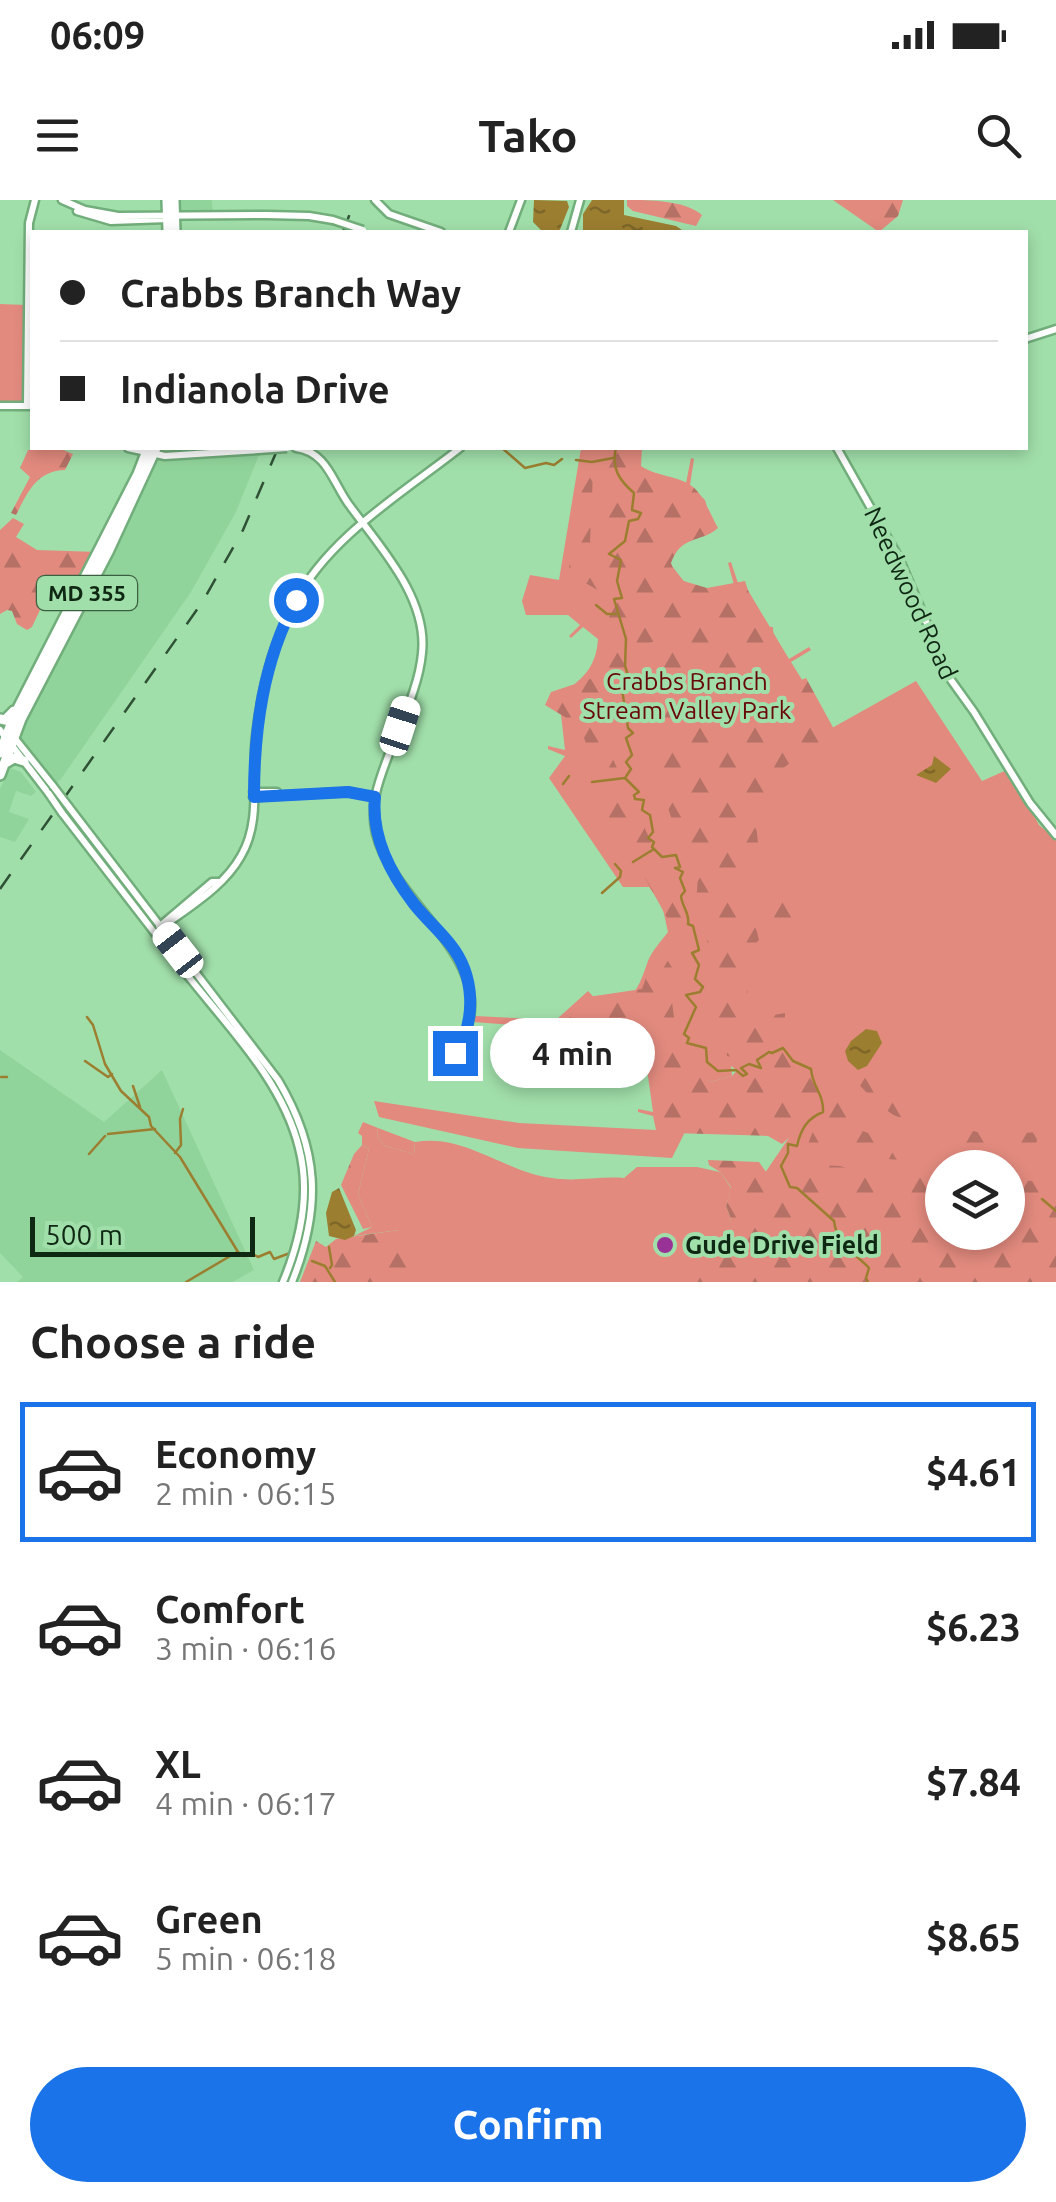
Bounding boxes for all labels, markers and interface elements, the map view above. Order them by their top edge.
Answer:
text: 06:09 [50,14,145,56]
icon: menu [30,108,85,163]
icon: search [971,108,1026,163]
text: Tako [478,110,578,161]
text: Crabbs Branch Way [120,272,461,314]
text: Indianola Drive [120,368,390,410]
street label: Needwood Road [859,502,963,684]
road number: MD 355 [37,576,137,610]
route start [274,578,319,623]
park label: Crabbs Branch Stream Valley Park [583,667,792,724]
car [376,693,424,759]
car [148,917,208,983]
callout: 4 min [490,1018,655,1088]
route end [433,1031,478,1076]
text: 4 min [532,1035,613,1071]
map controls [925,1150,1025,1250]
button: layers [925,1150,1025,1250]
scale bar [30,1212,255,1256]
text: 500 m [45,1219,123,1250]
place label: Gude Drive Field [685,1231,879,1259]
marker: Gude Drive Field [654,1234,676,1256]
text: Choose a ride [30,1316,316,1367]
icon: car [35,1427,125,1517]
text: Economy [155,1433,316,1475]
text: $4.61 [926,1451,1021,1493]
text: 2 min · 06:15 [155,1475,337,1511]
icon: car [35,1582,125,1672]
text: Comfort [155,1588,305,1630]
text: $6.23 [926,1606,1021,1648]
text: 3 min · 06:16 [155,1630,337,1666]
icon: car [35,1737,125,1827]
text: XL [155,1743,201,1785]
text: $7.84 [926,1761,1021,1803]
text: 4 min · 06:17 [155,1785,337,1821]
icon: car [35,1892,125,1982]
text: Green [155,1898,263,1940]
text: $8.65 [926,1916,1021,1958]
text: 5 min · 06:18 [155,1940,337,1976]
button: Confirm [30,2067,1026,2182]

